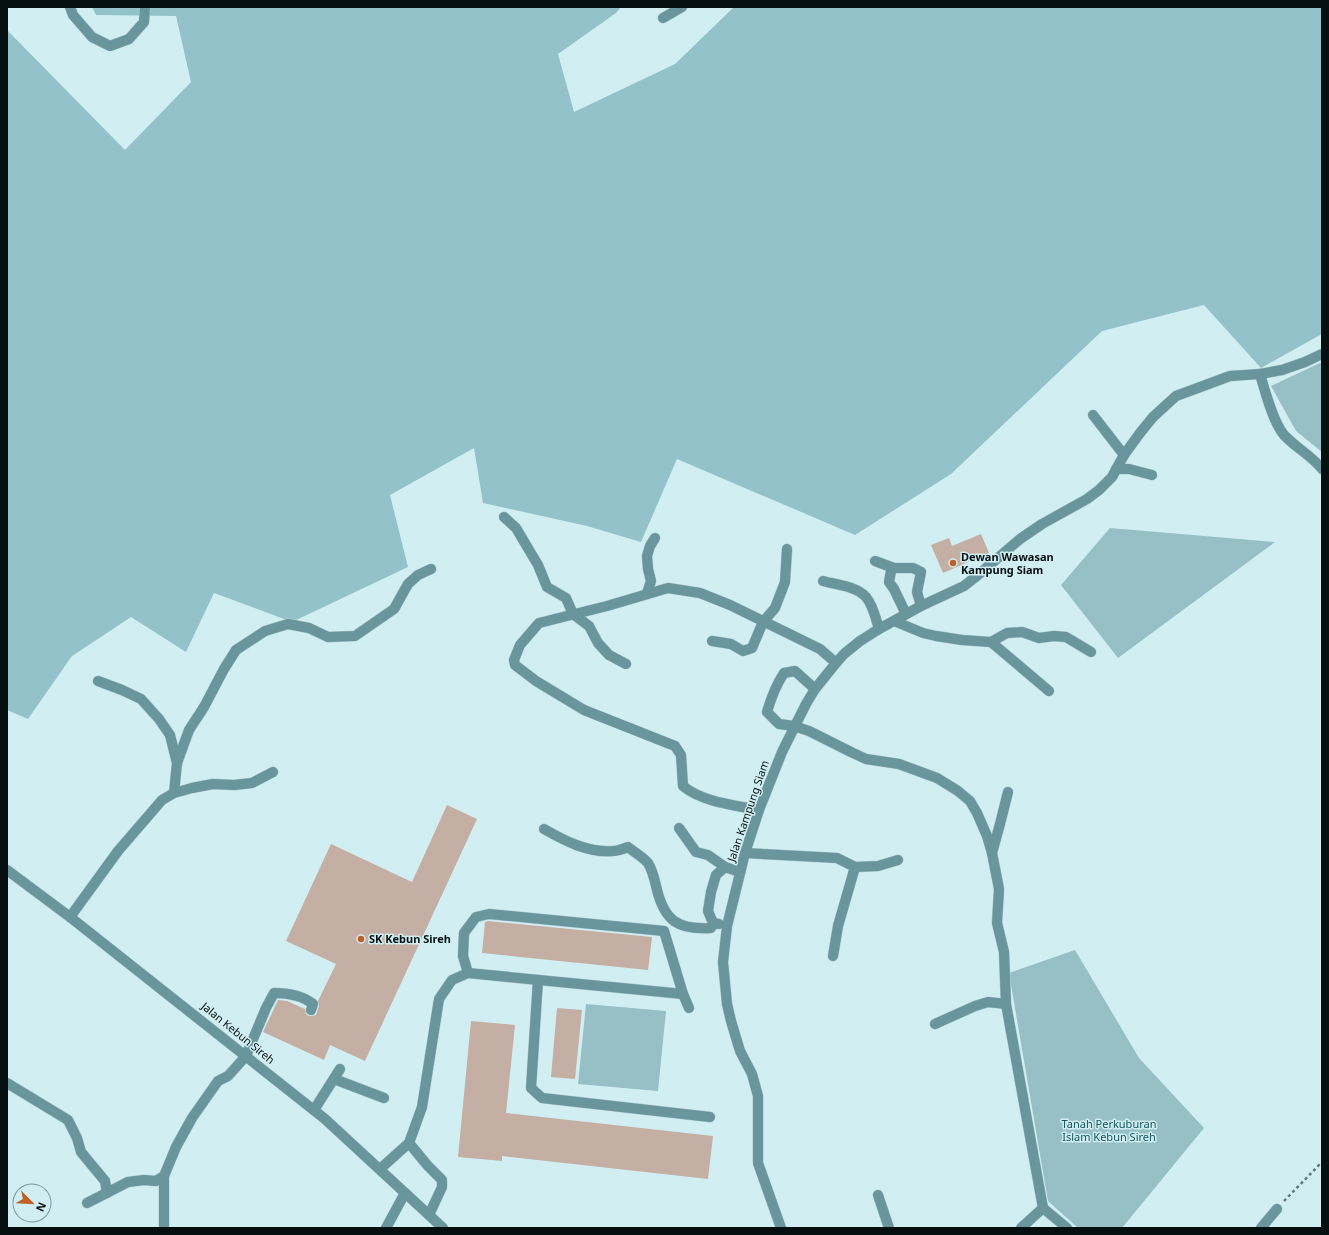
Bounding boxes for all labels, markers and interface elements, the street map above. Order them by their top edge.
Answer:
place label: Dewan Wawasan Kampung Siam [961,549,1054,577]
marker: Dewan Wawasan Kampung Siam [948,558,958,568]
street label: Jalan Kampung Siam [723,758,772,865]
place label: SK Kebun Sireh [369,931,451,946]
marker: SK Kebun Sireh [356,934,366,944]
street label: Jalan Kebun Sireh [198,998,278,1067]
park label: Tanah Perkuburan Islam Kebun Sireh [1062,1116,1156,1144]
north arrow [12,1183,52,1223]
text: N [33,1200,50,1214]

